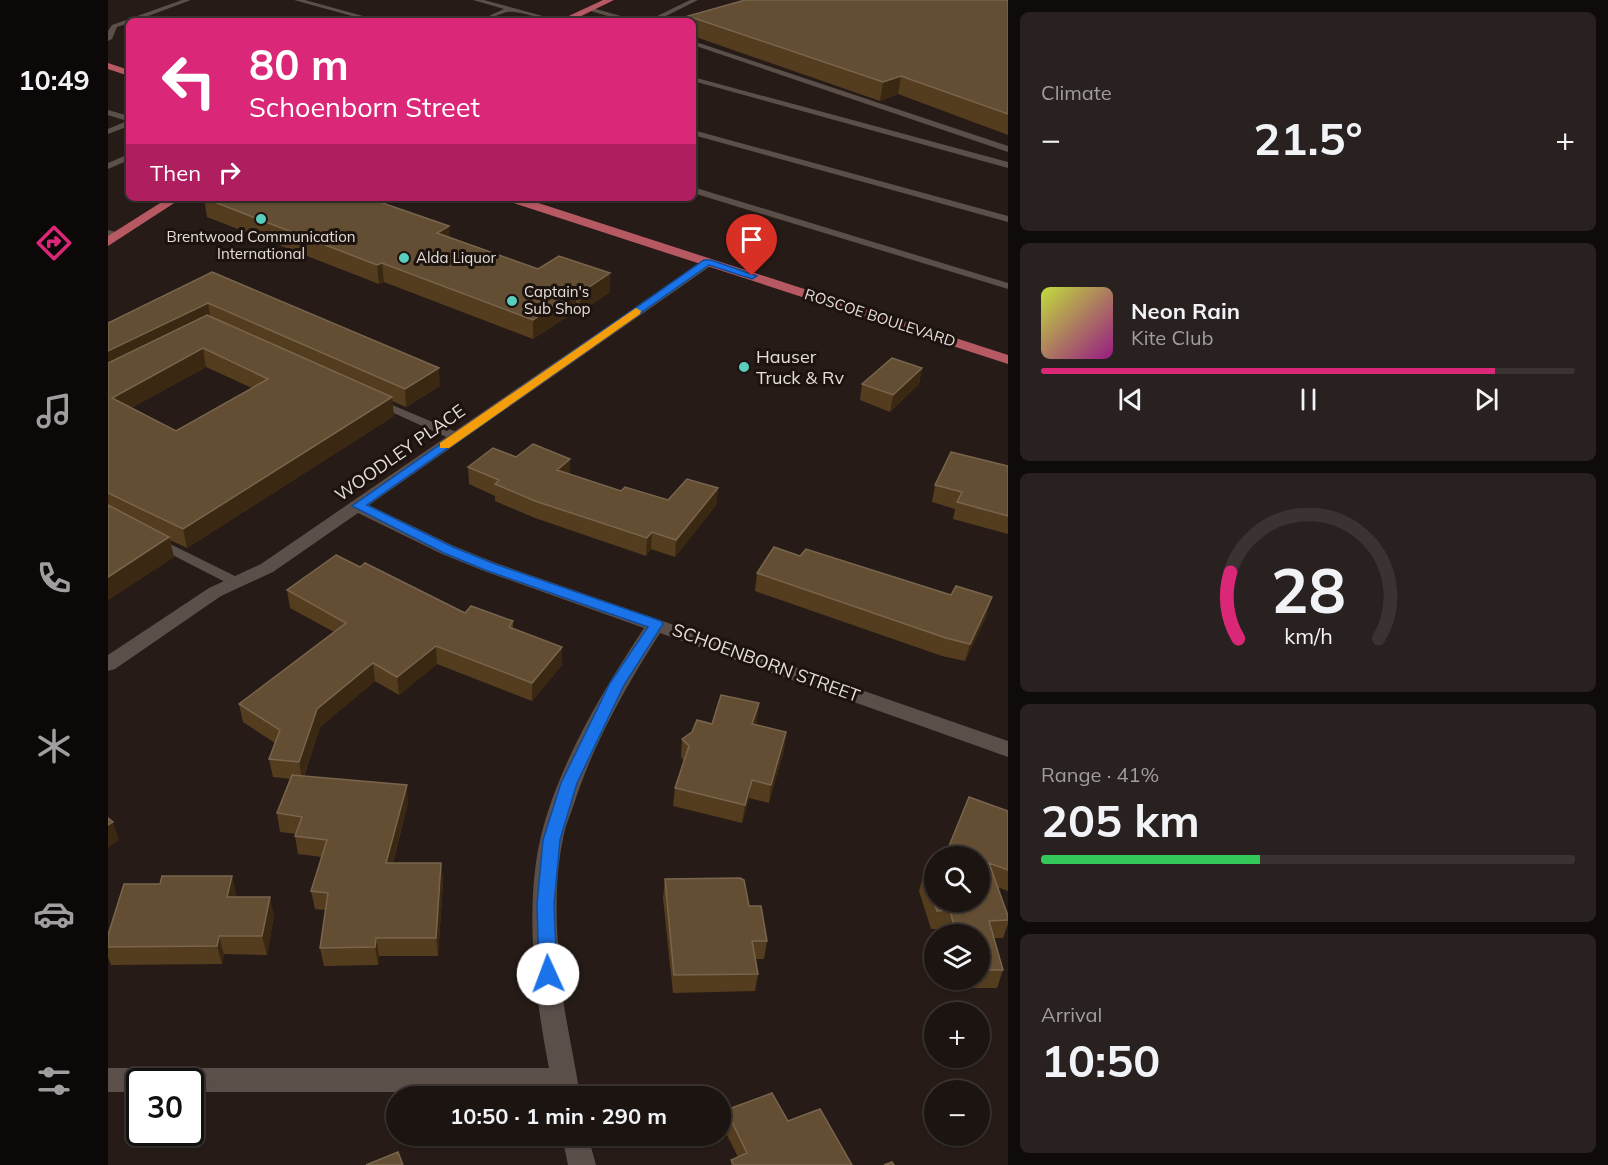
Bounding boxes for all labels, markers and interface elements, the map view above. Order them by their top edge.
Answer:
text: 80 m [249,38,349,91]
icon: left [150,42,228,120]
text: 10:49 [18,63,90,97]
text: Climate [1041,80,1112,105]
text: Schoenborn Street [249,90,480,124]
text: 21.5° [1253,110,1363,166]
text: − [1041,118,1061,159]
text: + [1555,118,1575,159]
icon: right [213,156,246,189]
text: Then [150,159,201,187]
marker: Brentwood Communication International [254,212,268,226]
pin [726,214,777,276]
icon: directions [33,222,75,264]
icon: arrive [735,223,768,256]
place label: Brentwood Communication International [166,227,356,263]
place label: Alda Liquor [416,248,496,267]
marker: Alda Liquor [397,251,411,265]
place label: Captain's Sub Shop [524,282,591,318]
street label: ROSCOE BOULEVARD [802,284,958,351]
marker: Captain's Sub Shop [505,294,519,308]
text: Neon Rain [1131,297,1240,325]
text: Kite Club [1131,325,1213,350]
place label: Hauser Truck & Rv [756,345,845,389]
marker: Hauser Truck & Rv [737,360,751,374]
icon: previous [1114,383,1147,416]
icon: pause [1292,383,1325,416]
icon: next [1470,383,1503,416]
icon: music [33,390,75,432]
street label: WOODLEY PLACE [330,399,469,506]
text: 28 [1271,551,1345,630]
icon: phone [33,557,75,599]
street label: SCHOENBORN STREET [669,618,863,707]
text: km/h [1284,623,1332,650]
icon: climate [33,725,75,767]
text: Range · 41% [1041,762,1159,787]
text: 205 km [1041,792,1200,848]
map controls [924,846,990,1146]
button: search [924,846,990,912]
icon: car [33,893,75,935]
button: layers [924,924,990,990]
position arrow [516,942,580,1006]
button: + [924,1002,990,1068]
text: Arrival [1041,1002,1102,1027]
text: 10:50 [1041,1032,1160,1088]
icon: filters [33,1060,75,1102]
speed limit sign: 30 [126,1068,204,1146]
button: − [924,1080,990,1146]
text: 10:50 · 1 min · 290 m [450,1102,667,1130]

